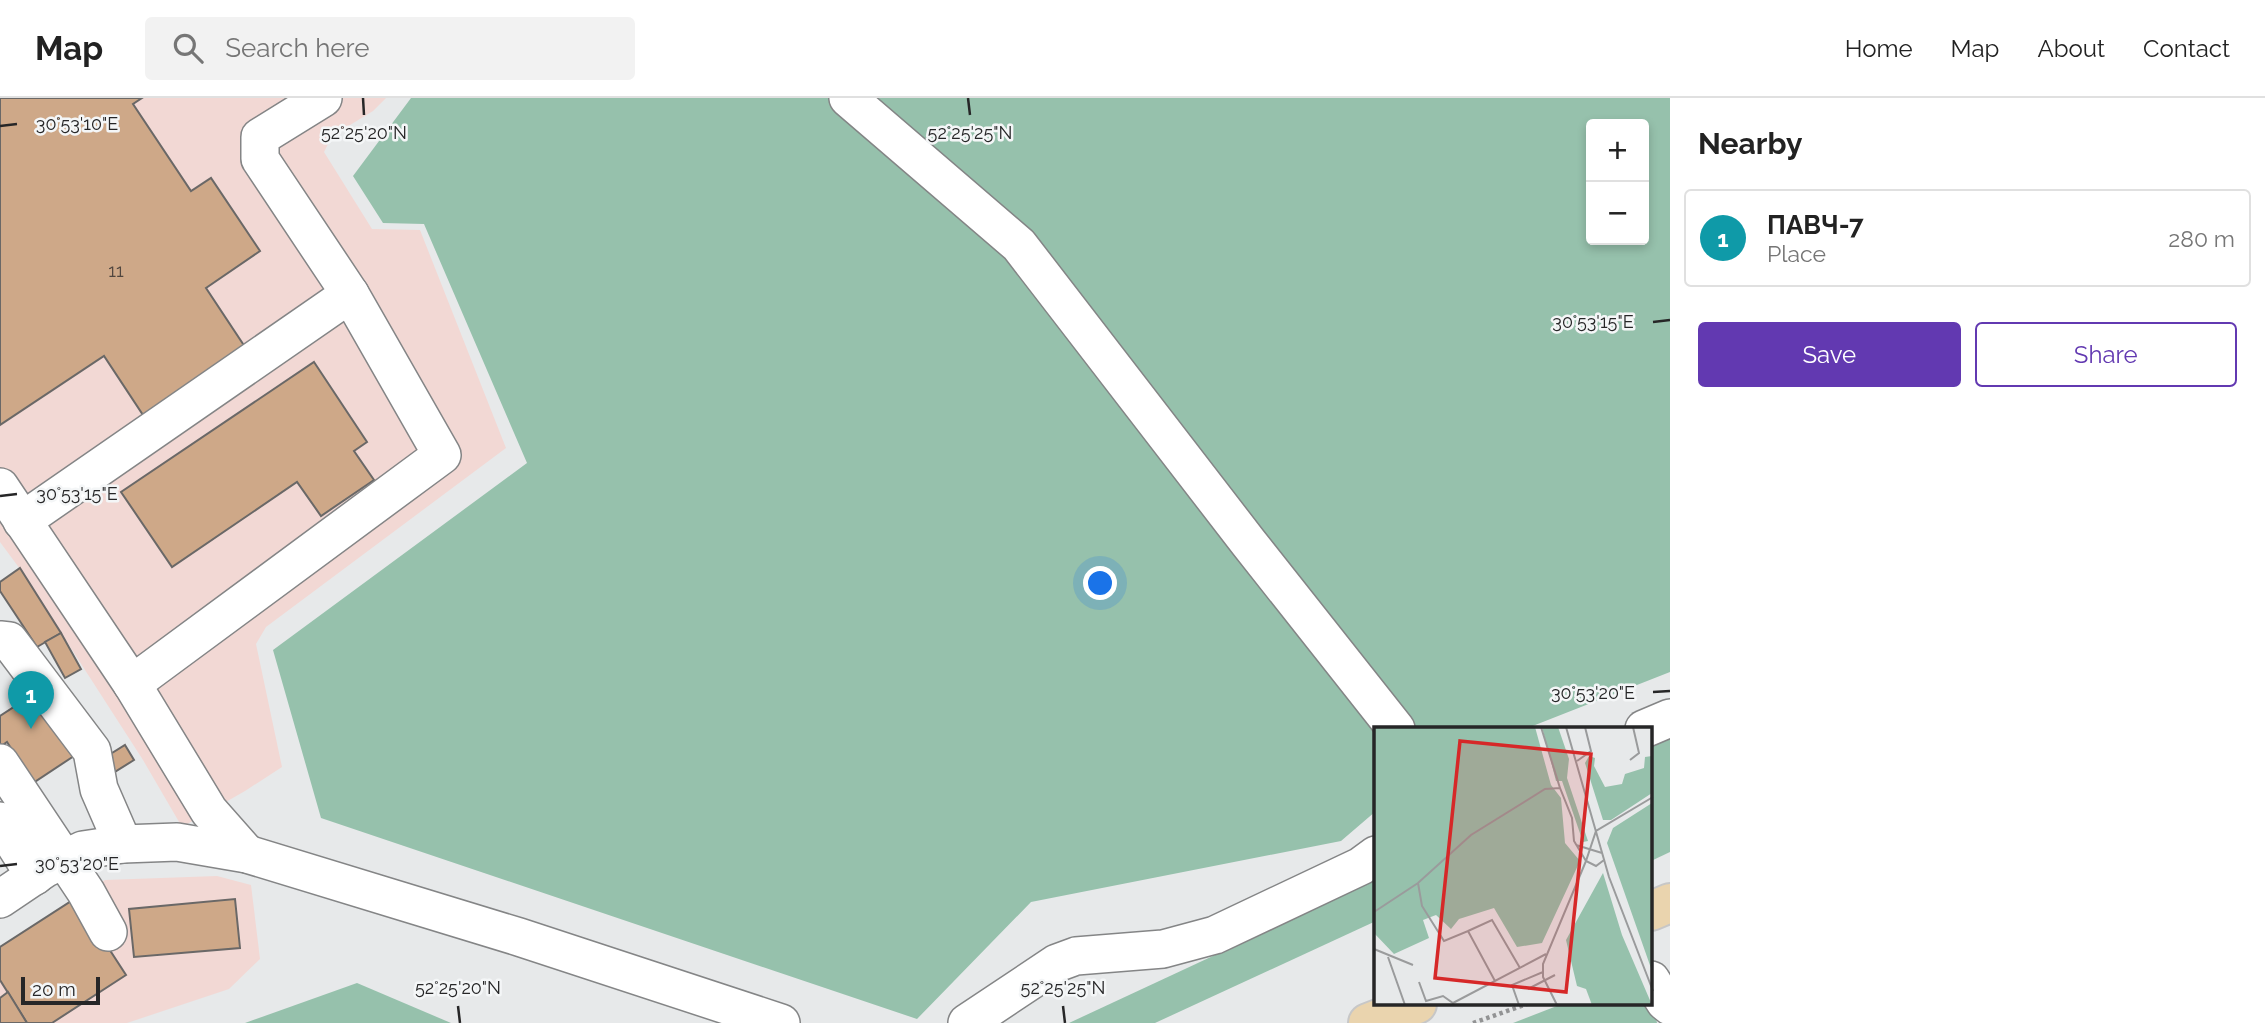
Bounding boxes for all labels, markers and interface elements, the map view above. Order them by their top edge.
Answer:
search box [145,17,635,80]
text: Map [35,29,103,68]
icon: search [169,29,207,67]
text: Search here [225,33,370,63]
text: Home [1845,34,1913,63]
text: Map [1951,34,1999,63]
text: About [2037,34,2105,63]
text: Contact [2143,34,2230,63]
text: 30°53'10"E [36,113,118,134]
map controls [1586,119,1649,245]
button: + [1586,119,1649,182]
text: 52°25'20"N [321,122,407,143]
text: 52°25'25"N [928,122,1012,143]
text: Nearby [1698,126,1802,161]
button: − [1586,182,1649,245]
text: ПАВЧ-7 [1767,210,1864,240]
text: 1 [1717,225,1729,252]
text: 280 m [2168,225,2235,252]
text: Place [1767,240,1826,267]
house number: 11 [108,260,124,281]
text: 30°53'15"E [1552,311,1634,332]
button: Save [1698,322,1961,387]
button: Share [1975,322,2237,387]
text: 30°53'15"E [36,483,118,504]
your location [1083,566,1117,600]
pin: 1 [8,671,54,729]
text: 30°53'20"E [1551,682,1635,703]
inset map [1374,727,1652,1006]
text: 30°53'20"E [35,853,119,874]
scale bar [21,974,100,1006]
text: 52°25'20"N [415,977,501,998]
text: 52°25'25"N [1021,977,1105,998]
text: 20 m [32,978,76,1000]

